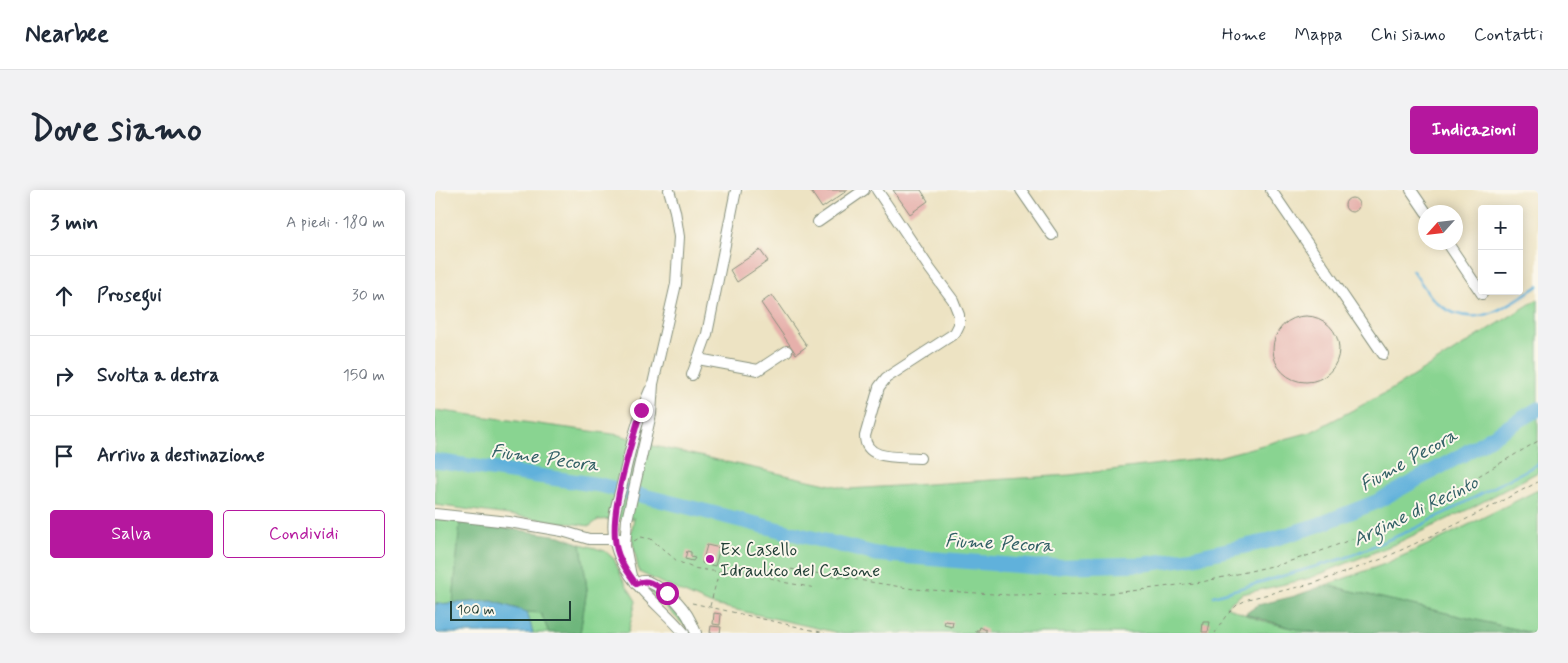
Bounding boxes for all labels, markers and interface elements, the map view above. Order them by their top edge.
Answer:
text: Nearbee [25,19,109,50]
text: Home [1222,23,1266,47]
text: Mappa [1294,23,1343,47]
text: Chi siamo [1371,23,1446,47]
text: Contatti [1474,23,1543,47]
button: Indicazioni [1410,106,1538,154]
text: Dove siamo [30,107,202,153]
north arrow [1418,205,1463,250]
map controls [1478,205,1523,295]
button: + [1478,205,1523,250]
text: 3 min [50,209,98,237]
text: A piedi · 180 m [286,212,385,233]
button: − [1478,250,1523,295]
icon: ahead [50,282,78,310]
text: Prosegui [97,283,162,308]
text: 30 m [352,285,385,306]
icon: right [50,362,78,390]
text: Svolta a destra [97,363,219,388]
text: 150 m [343,365,385,386]
route end [630,399,653,422]
water label: Fiume Pecora [1355,423,1463,497]
water label: Fiume Pecora [490,439,601,478]
icon: arrive [50,442,78,470]
text: Arrivo a destinazione [97,443,265,468]
water label: Argine di Recinto [1349,470,1484,554]
button: Salva [50,510,213,558]
button: Condividi [223,510,385,558]
water label: Fiume Pecora [944,528,1054,559]
place label: Ex Casello Idraulico del Casone [720,538,880,583]
marker: Ex Casello Idraulico del Casone [704,553,716,565]
route start [656,582,679,605]
scale bar [450,598,571,621]
text: 100 m [457,601,495,619]

